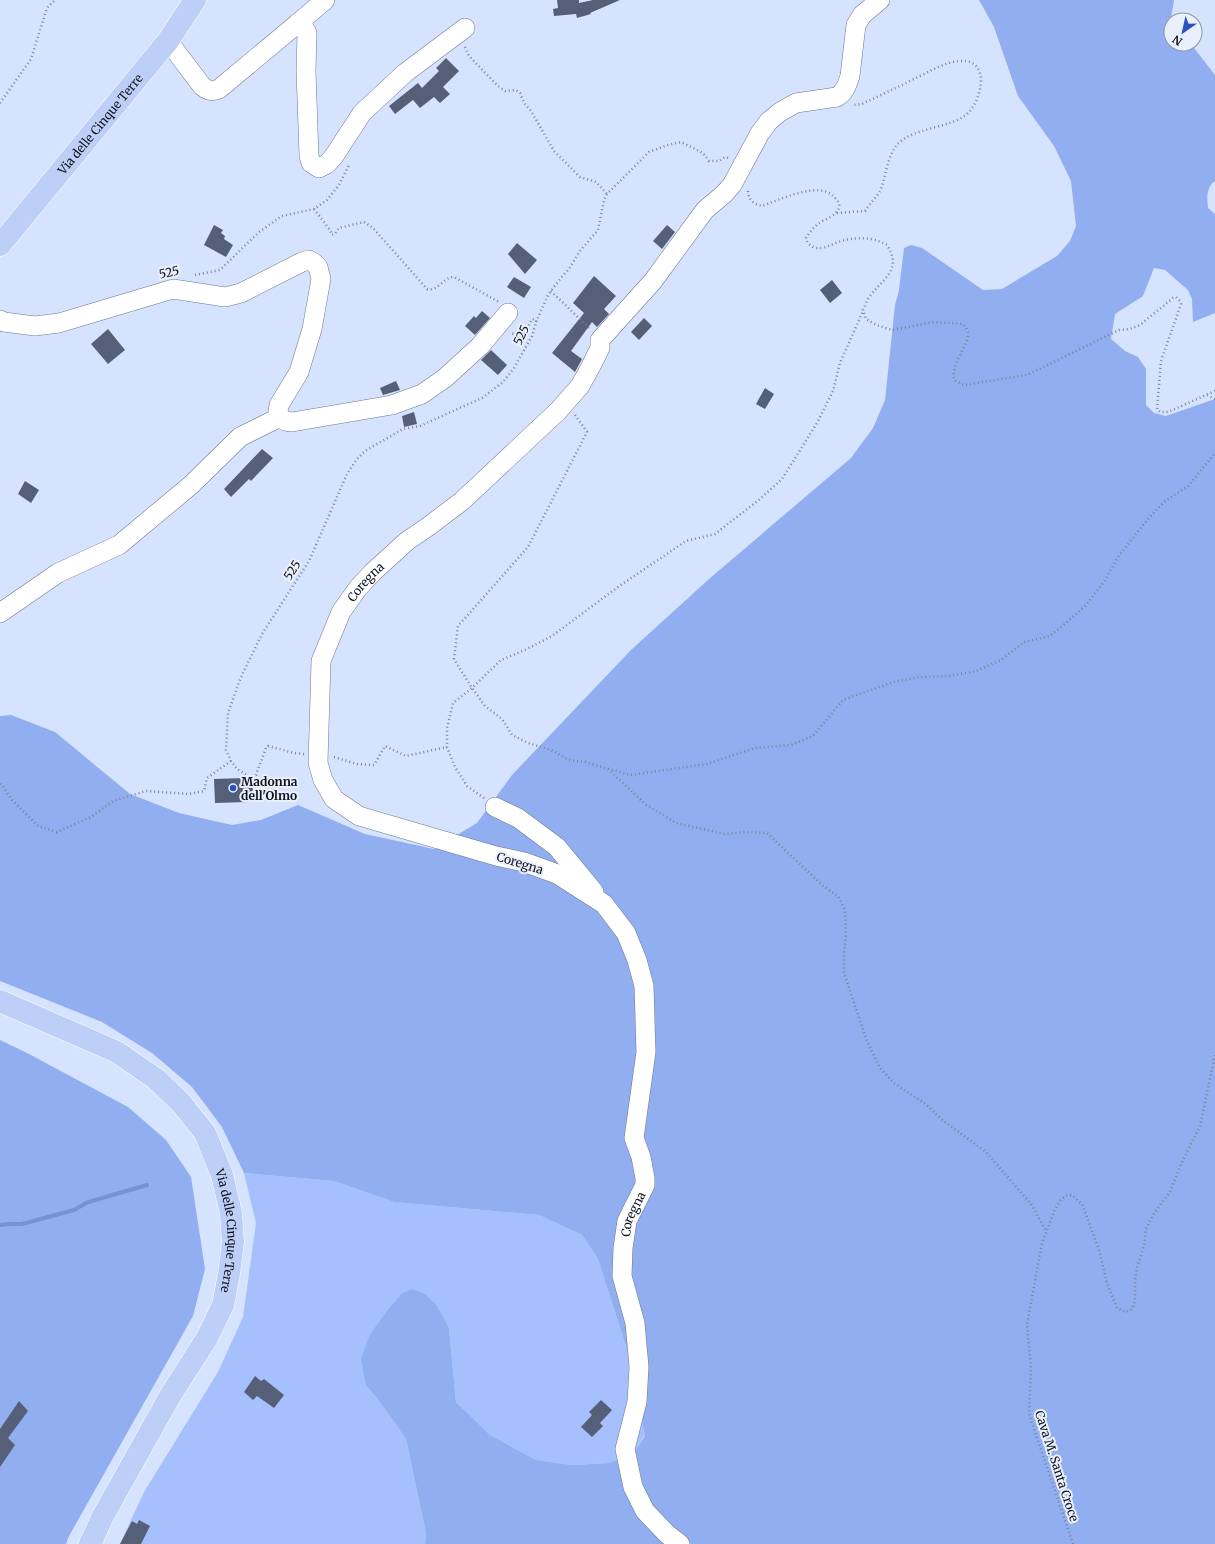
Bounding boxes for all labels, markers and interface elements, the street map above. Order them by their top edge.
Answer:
north arrow [1163,12,1203,52]
text: N [1170,32,1185,49]
street label: Via delle Cinque Terre [53,71,146,178]
street label: 525 [158,263,180,281]
street label: 525 [510,323,532,347]
street label: 525 [280,557,304,583]
street label: Coregna [344,558,387,604]
place label: Madonna dell'Olmo [241,774,298,803]
marker: Madonna dell'Olmo [228,783,238,793]
street label: Coregna [495,849,546,877]
street label: Via delle Cinque Terre [212,1165,241,1294]
street label: Coregna [617,1188,648,1238]
street label: Cava M. Santa Croce [1032,1409,1082,1523]

